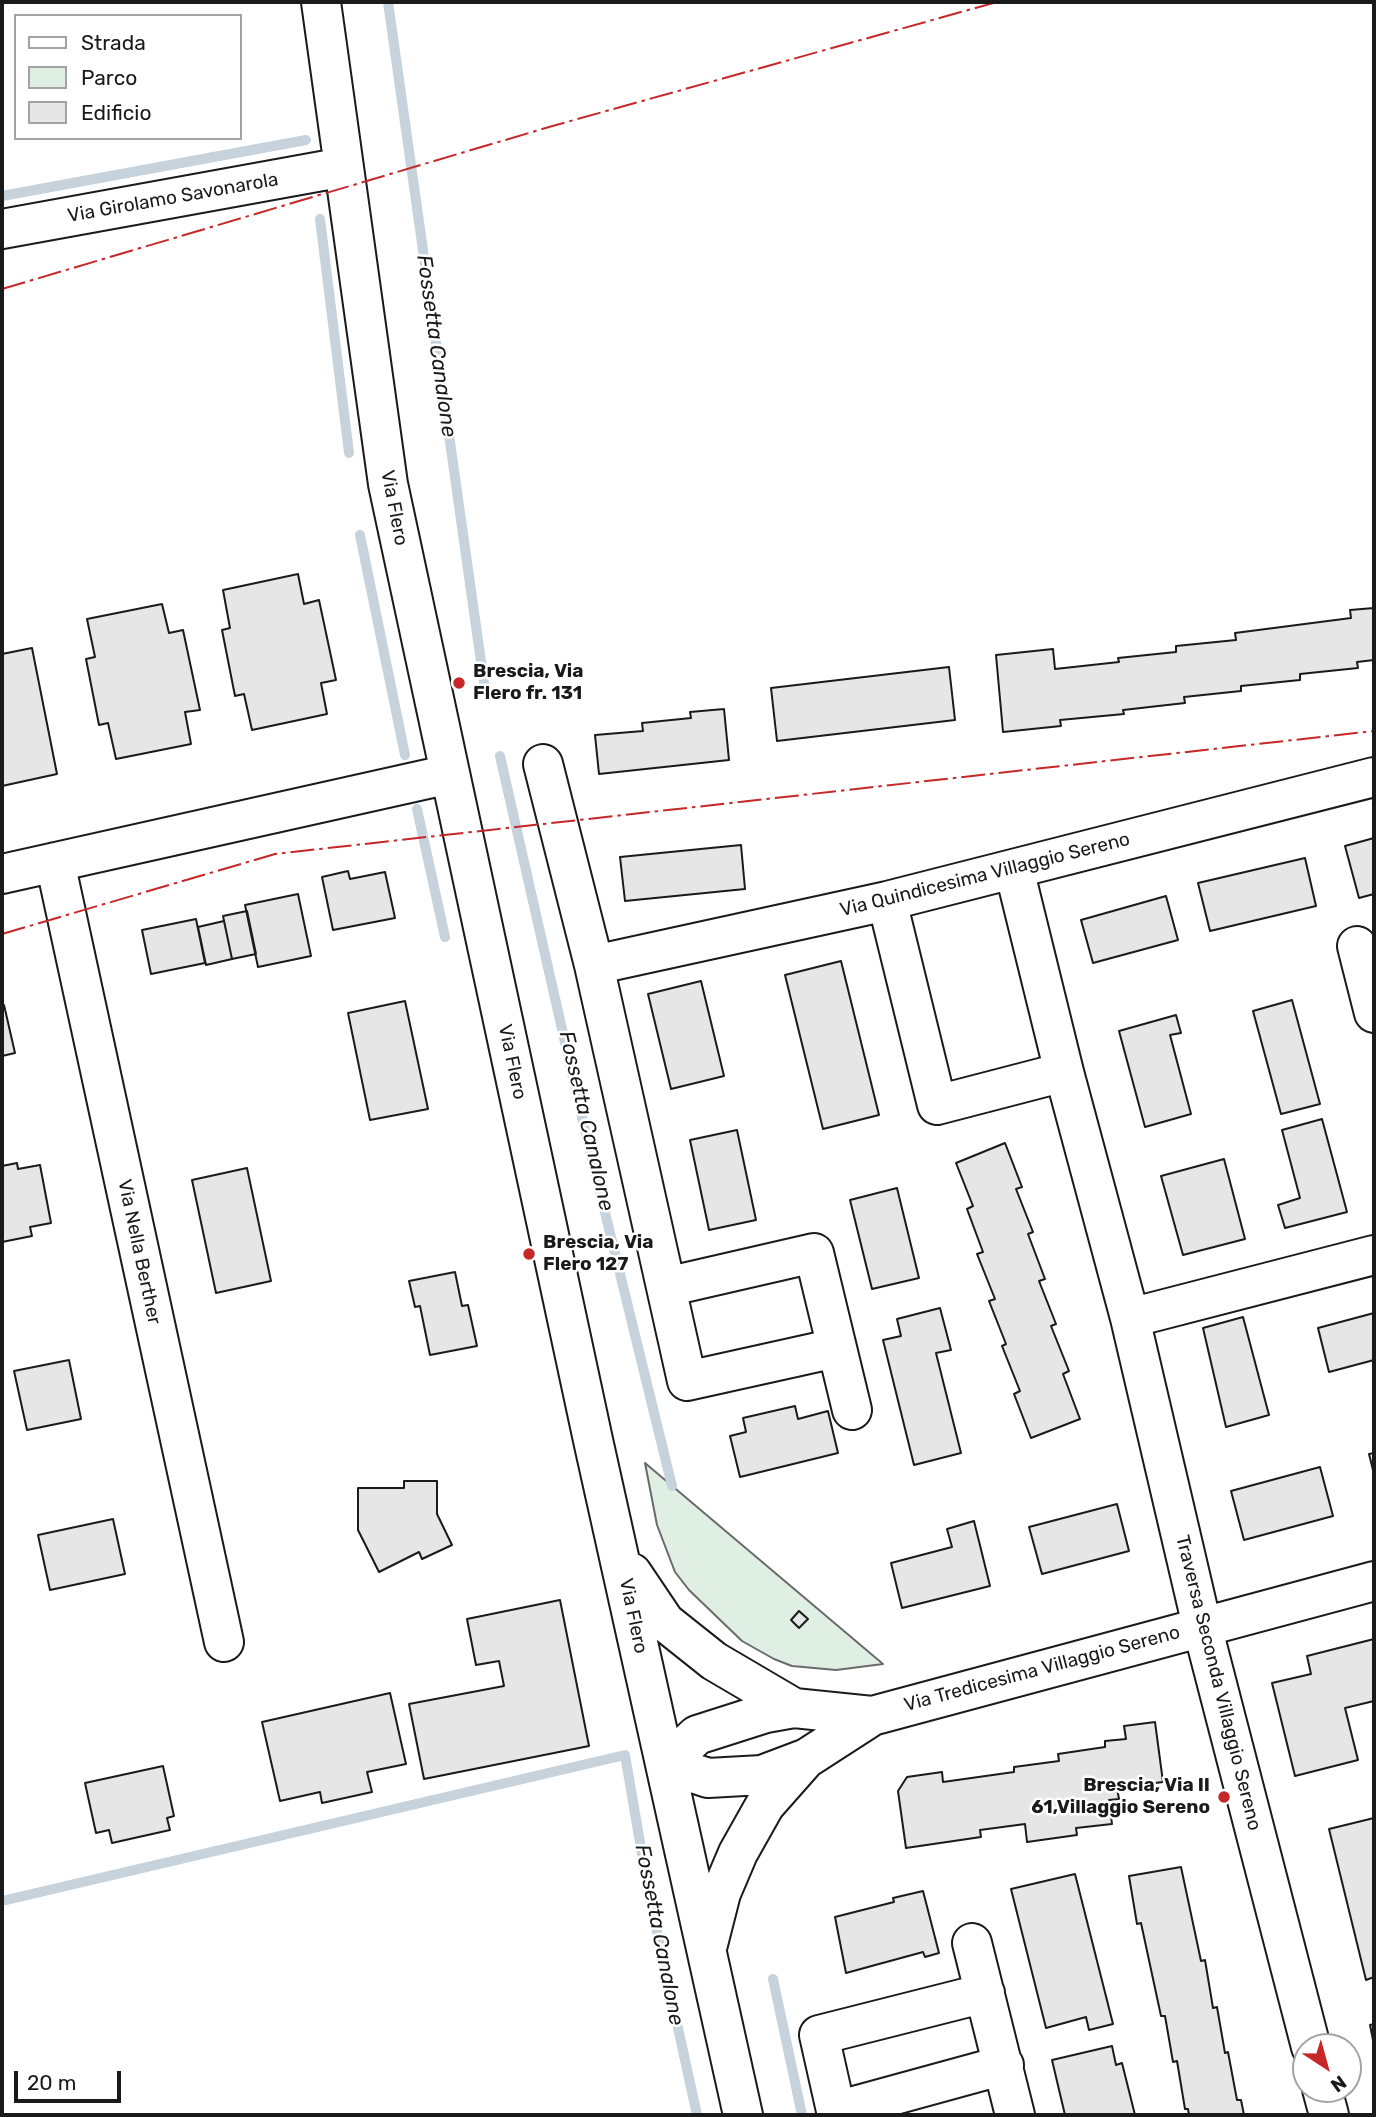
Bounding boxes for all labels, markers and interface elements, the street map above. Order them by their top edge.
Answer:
legend [14,14,242,140]
text: Strada [81,30,146,55]
text: Parco [81,65,137,90]
text: Edificio [81,100,151,125]
street label: Via Girolamo Savonarola [66,168,280,228]
water label: Fossetta Canalone [411,253,461,439]
street label: Via Flero [376,468,412,548]
place label: Brescia, Via Flero fr. 131 [473,661,584,705]
marker: Brescia, Via Flero fr. 131 [451,675,467,691]
street label: Via Quindicesima Villaggio Sereno [838,828,1132,922]
street label: Via Flero [493,1022,531,1102]
water label: Fossetta Canalone [553,1029,619,1213]
street label: Via Nella Berther [112,1177,166,1327]
place label: Brescia, Via Flero 127 [543,1232,654,1276]
marker: Brescia, Via Flero 127 [521,1246,537,1262]
street label: Traversa Seconda Villaggio Sereno [1170,1533,1266,1833]
street label: Via Flero [614,1576,652,1656]
street label: Via Tredicesima Villaggio Sereno [902,1621,1182,1717]
place label: Brescia, Via II 61,Villaggio Sereno [1031,1775,1210,1819]
marker: Brescia, Via II 61,Villaggio Sereno [1216,1789,1232,1805]
water label: Fossetta Canalone [629,1842,689,2028]
north arrow [1292,2033,1362,2103]
scale bar [18,2058,124,2102]
text: 20 m [27,2070,76,2095]
text: N [1326,2070,1351,2097]

